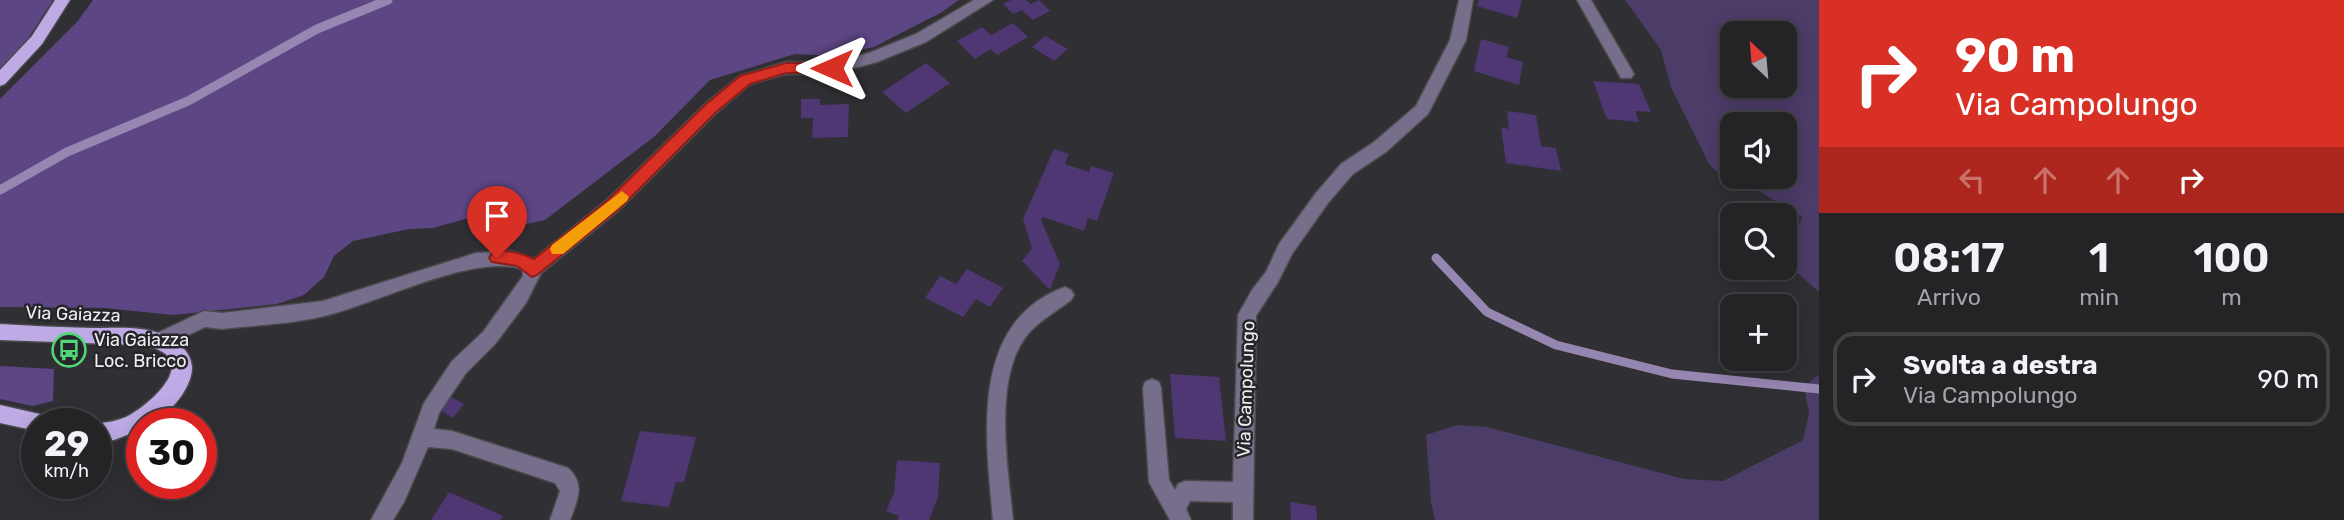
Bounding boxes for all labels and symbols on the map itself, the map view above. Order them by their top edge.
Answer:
north arrow [1720,21,1797,98]
position arrow [795,31,869,105]
pin [467,186,527,258]
street label: Via Gaiazza [25,301,121,327]
street label: Via Campolungo [1233,320,1259,458]
place label: Via Gaiazza Loc. Bricco [94,329,189,372]
bus stop icon: Via Gaiazza Loc. Bricco [50,331,88,369]
speed limit sign: 30 [126,408,217,499]

